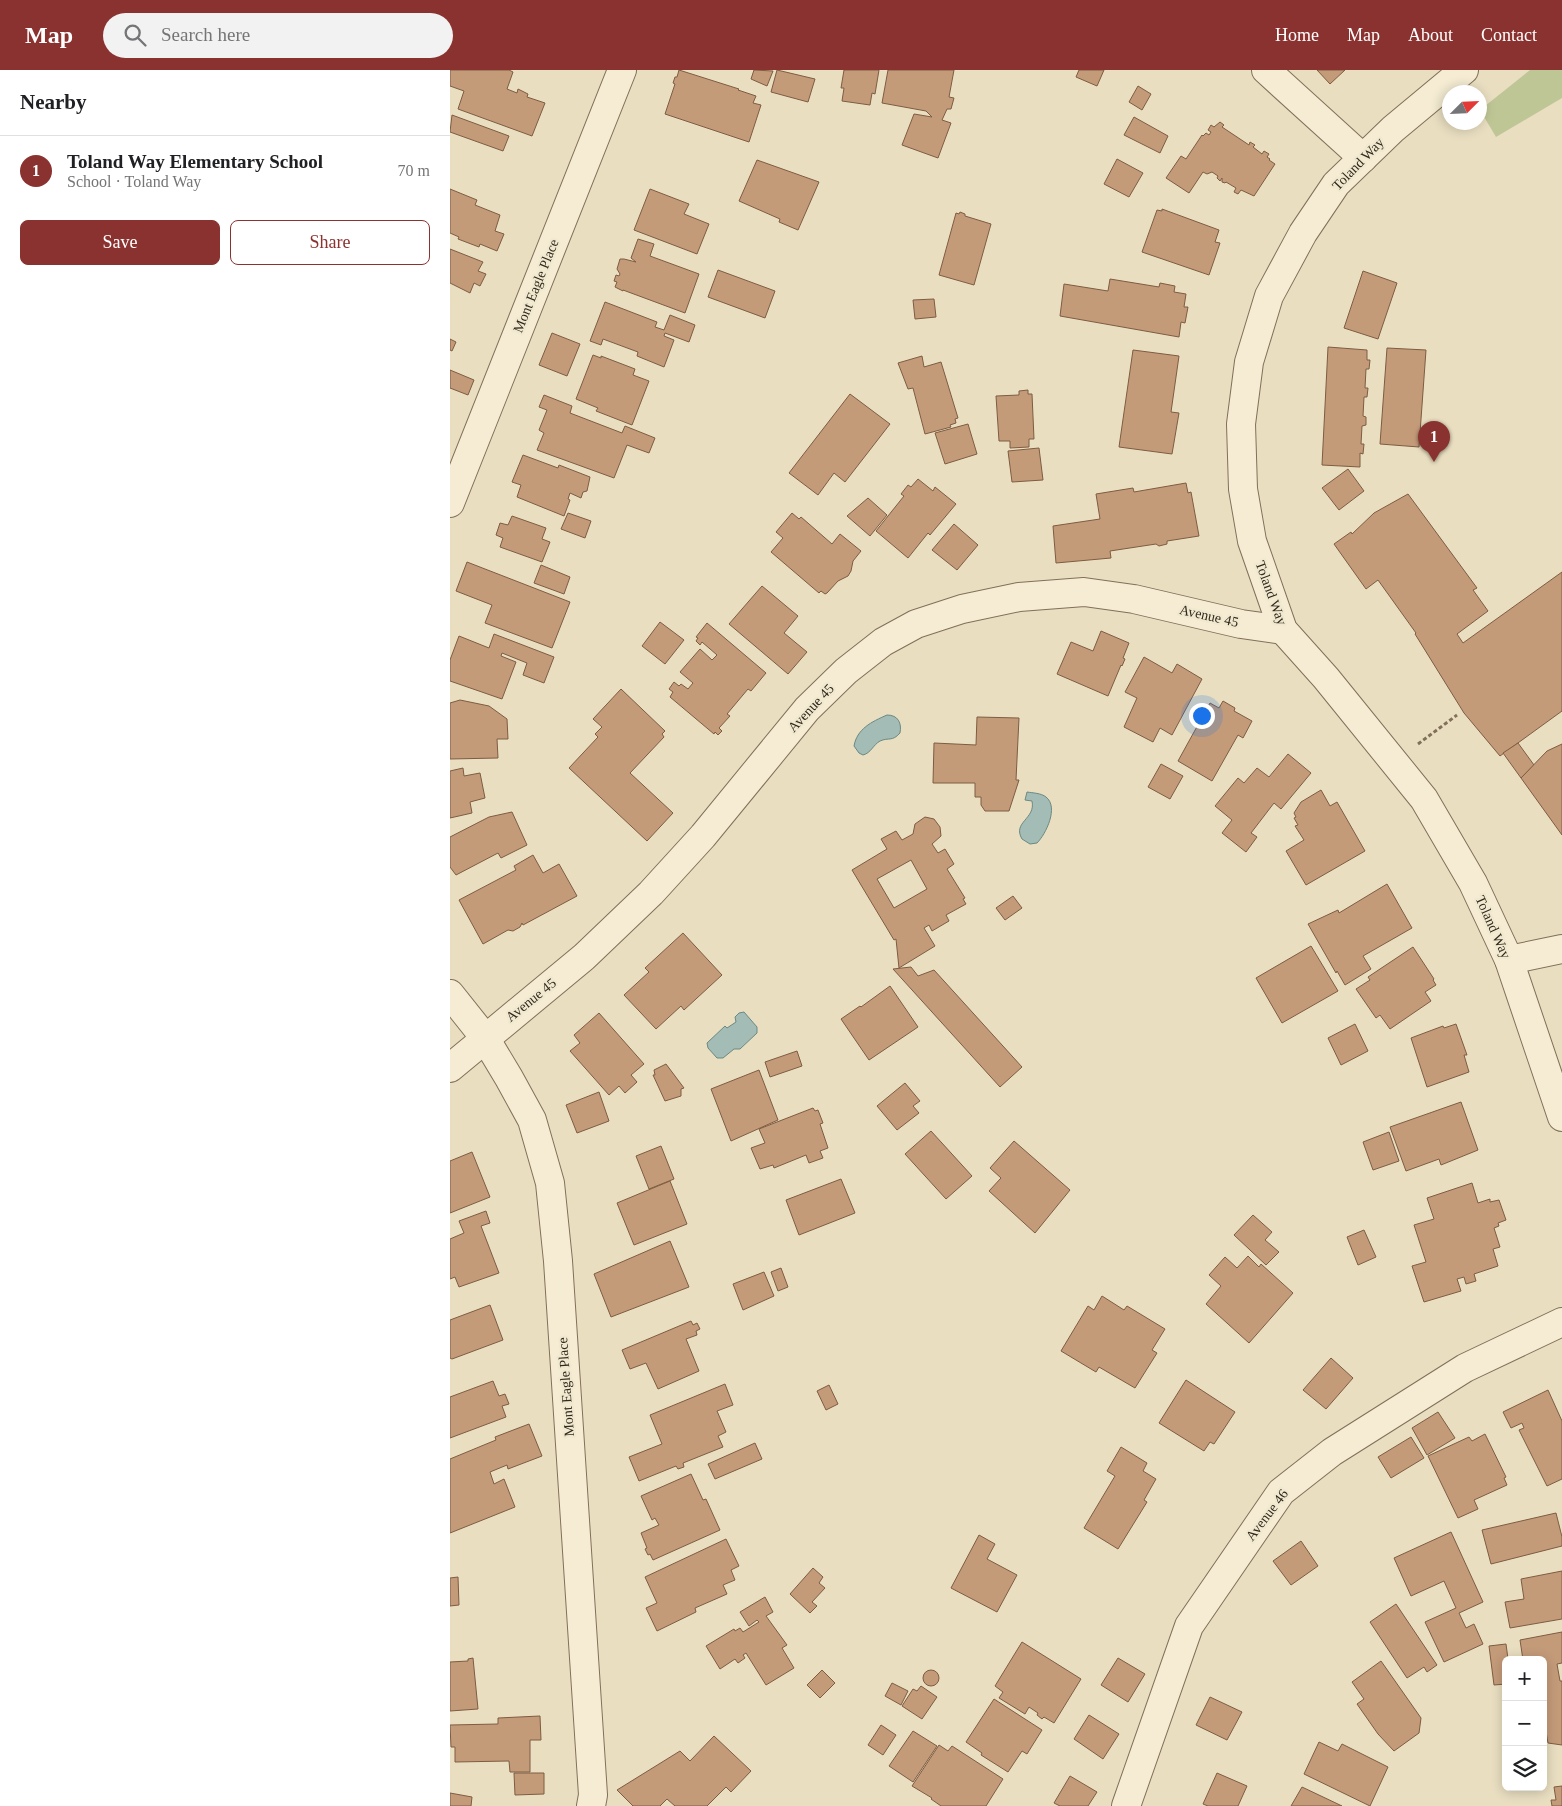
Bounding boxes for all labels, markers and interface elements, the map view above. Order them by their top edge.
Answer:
search box [103,13,453,58]
icon: search [121,21,149,49]
text: Map [25,22,73,48]
text: Search here [161,24,250,45]
text: Home [1275,25,1319,45]
text: Map [1347,25,1380,45]
text: About [1408,25,1453,45]
text: Contact [1481,25,1537,45]
north arrow [1442,85,1487,130]
text: Nearby [20,90,87,114]
street label: Toland Way [1329,135,1387,193]
text: Toland Way Elementary School [67,151,323,172]
text: 1 [32,162,40,179]
text: 70 m [398,162,430,179]
text: School · Toland Way [67,173,201,190]
button: Save [20,220,220,265]
button: Share [230,220,430,265]
street label: Mont Eagle Place [510,237,562,335]
pin: 1 [1418,421,1450,462]
street label: Toland Way [1252,559,1290,627]
street label: Avenue 45 [1178,602,1240,630]
street label: Avenue 45 [785,681,837,735]
your location [1189,703,1215,729]
street label: Toland Way [1472,893,1514,961]
street label: Avenue 45 [503,975,559,1025]
street label: Mont Eagle Place [555,1337,577,1437]
street label: Avenue 46 [1243,1487,1291,1543]
map controls [1502,1656,1547,1791]
button: + [1502,1656,1547,1701]
button: − [1502,1701,1547,1746]
button: layers [1502,1746,1547,1791]

